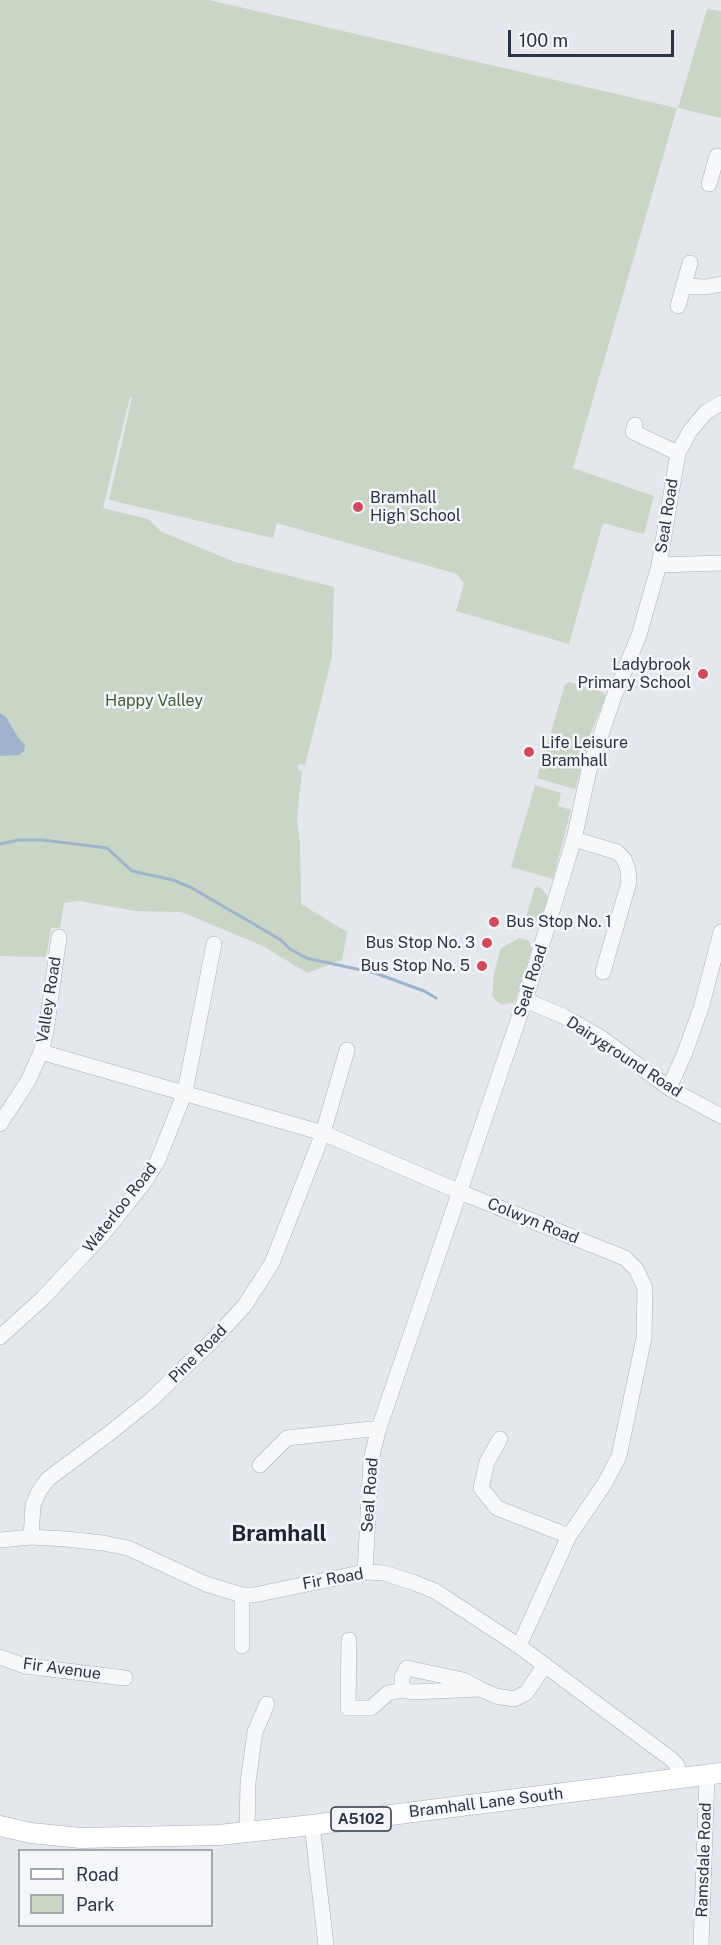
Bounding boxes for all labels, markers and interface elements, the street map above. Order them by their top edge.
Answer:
scale bar [511,18,678,56]
text: 100 m [519,30,568,51]
street label: Seal Road [652,477,682,555]
place label: Bramhall High School [370,488,461,526]
marker: Bramhall High School [351,500,365,514]
place label: Ladybrook Primary School [577,655,691,693]
marker: Ladybrook Primary School [696,667,710,681]
park label: Happy Valley [105,691,203,711]
place label: Life Leisure Bramhall [541,733,628,771]
marker: Life Leisure Bramhall [522,745,536,759]
place label: Bus Stop No. 1 [506,912,612,932]
marker: Bus Stop No. 1 [487,915,501,929]
place label: Bus Stop No. 3 [366,933,475,953]
marker: Bus Stop No. 3 [480,936,494,950]
street label: Seal Road [510,942,552,1020]
street label: Valley Road [33,955,65,1045]
place label: Bus Stop No. 5 [360,956,470,976]
marker: Bus Stop No. 5 [475,959,489,973]
street label: Dairyground Road [563,1013,685,1101]
street label: Waterloo Road [79,1159,161,1257]
street label: Colwyn Road [485,1194,581,1248]
street label: Pine Road [165,1321,231,1387]
street label: Seal Road [358,1457,382,1533]
district label: Bramhall [231,1521,327,1547]
street label: Fir Road [301,1564,365,1594]
street label: Fir Avenue [22,1654,102,1684]
street label: Bramhall Lane South [408,1784,564,1822]
street label: Ramsdale Road [692,1802,716,1918]
road number: A5102 [331,1807,391,1831]
legend [18,1849,213,1927]
text: Road [76,1864,119,1885]
text: Park [76,1894,114,1915]

